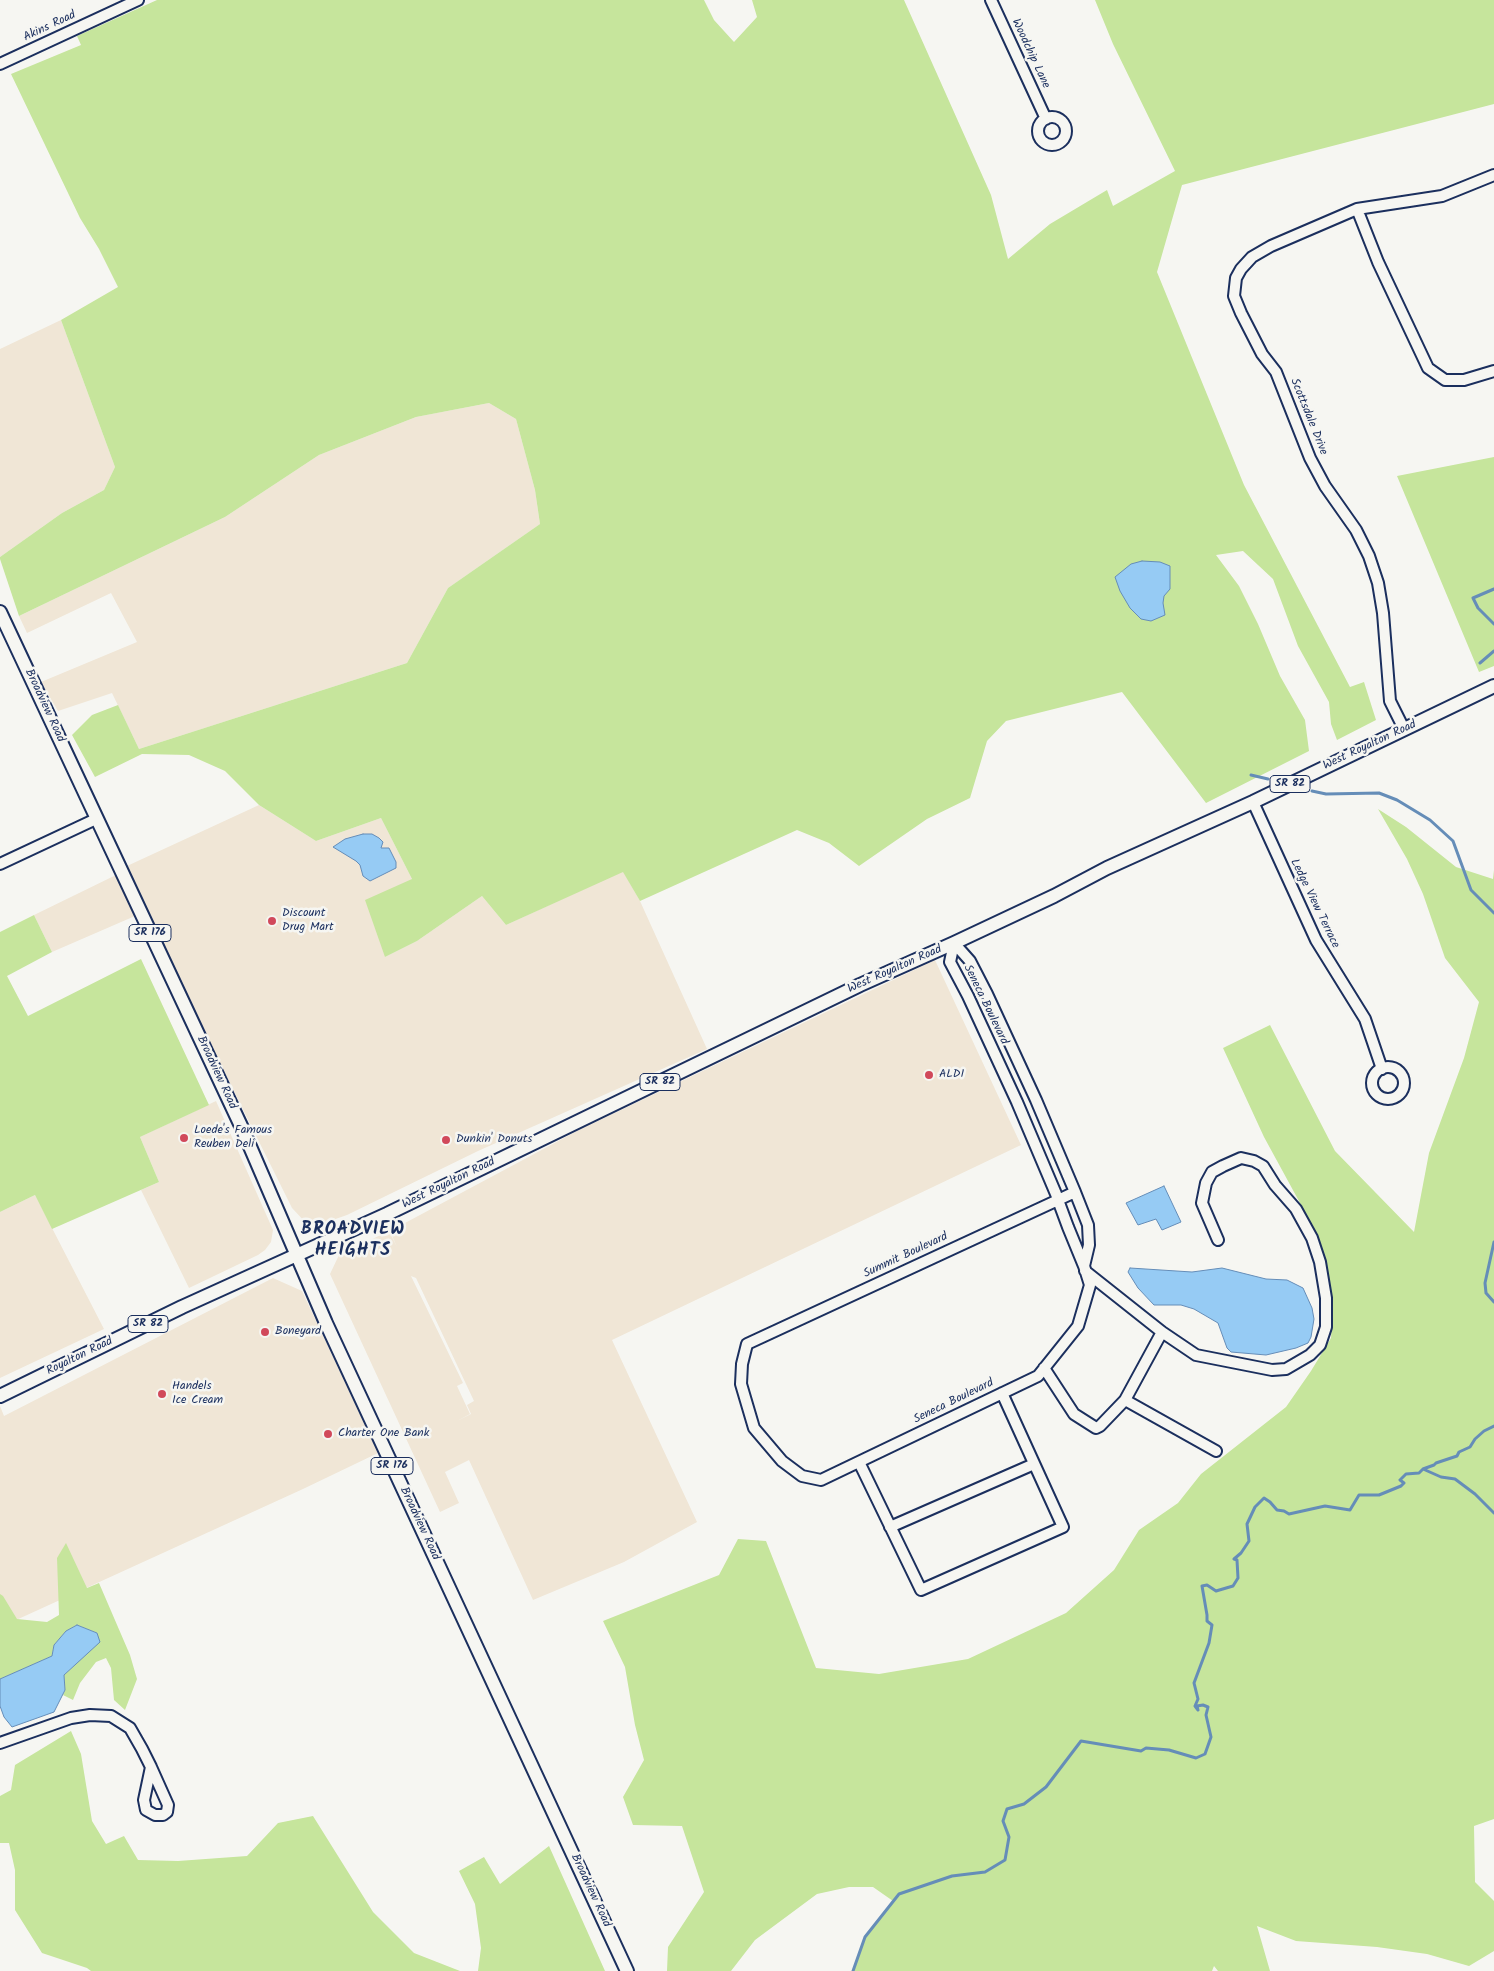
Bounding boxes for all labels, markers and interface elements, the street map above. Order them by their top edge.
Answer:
street label: Akins Road [22,9,78,45]
street label: Woodchip Lane [1008,17,1052,91]
street label: Scottsdale Drive [1286,377,1330,457]
street label: Broadview Road [21,667,67,745]
street label: West Royalton Road [1321,718,1419,774]
road number: SR 82 [1270,776,1310,792]
street label: Ledge View Terrace [1286,857,1342,951]
place label: Discount Drug Mart [282,907,334,935]
marker: Discount Drug Mart [266,915,278,927]
road number: SR 176 [129,924,171,941]
street label: West Royalton Road [846,943,944,997]
street label: Seneca Boulevard [959,963,1011,1047]
street label: Broadview Road [193,1034,239,1112]
place label: ALDI [939,1068,964,1082]
marker: ALDI [923,1069,935,1081]
road number: SR 82 [640,1074,680,1090]
place label: Loede's Famous Reuben Deli [194,1124,272,1152]
marker: Loede's Famous Reuben Deli [178,1132,190,1144]
place label: Dunkin' Donuts [456,1133,532,1147]
marker: Dunkin' Donuts [440,1134,452,1146]
street label: West Royalton Road [400,1155,498,1213]
district label: BROADVIEW HEIGHTS [300,1220,406,1262]
street label: Summit Boulevard [862,1230,950,1282]
road number: SR 82 [128,1316,168,1332]
place label: Boneyard [275,1325,321,1339]
marker: Boneyard [259,1326,271,1338]
street label: Royalton Road [44,1335,116,1379]
street label: Seneca Boulevard [912,1376,996,1428]
place label: Handels Ice Cream [172,1380,223,1408]
marker: Handels Ice Cream [156,1388,168,1400]
place label: Charter One Bank [338,1427,429,1441]
marker: Charter One Bank [322,1428,334,1440]
road number: SR 176 [371,1458,413,1474]
street label: Broadview Road [396,1485,442,1563]
street label: Broadview Road [567,1852,613,1930]

